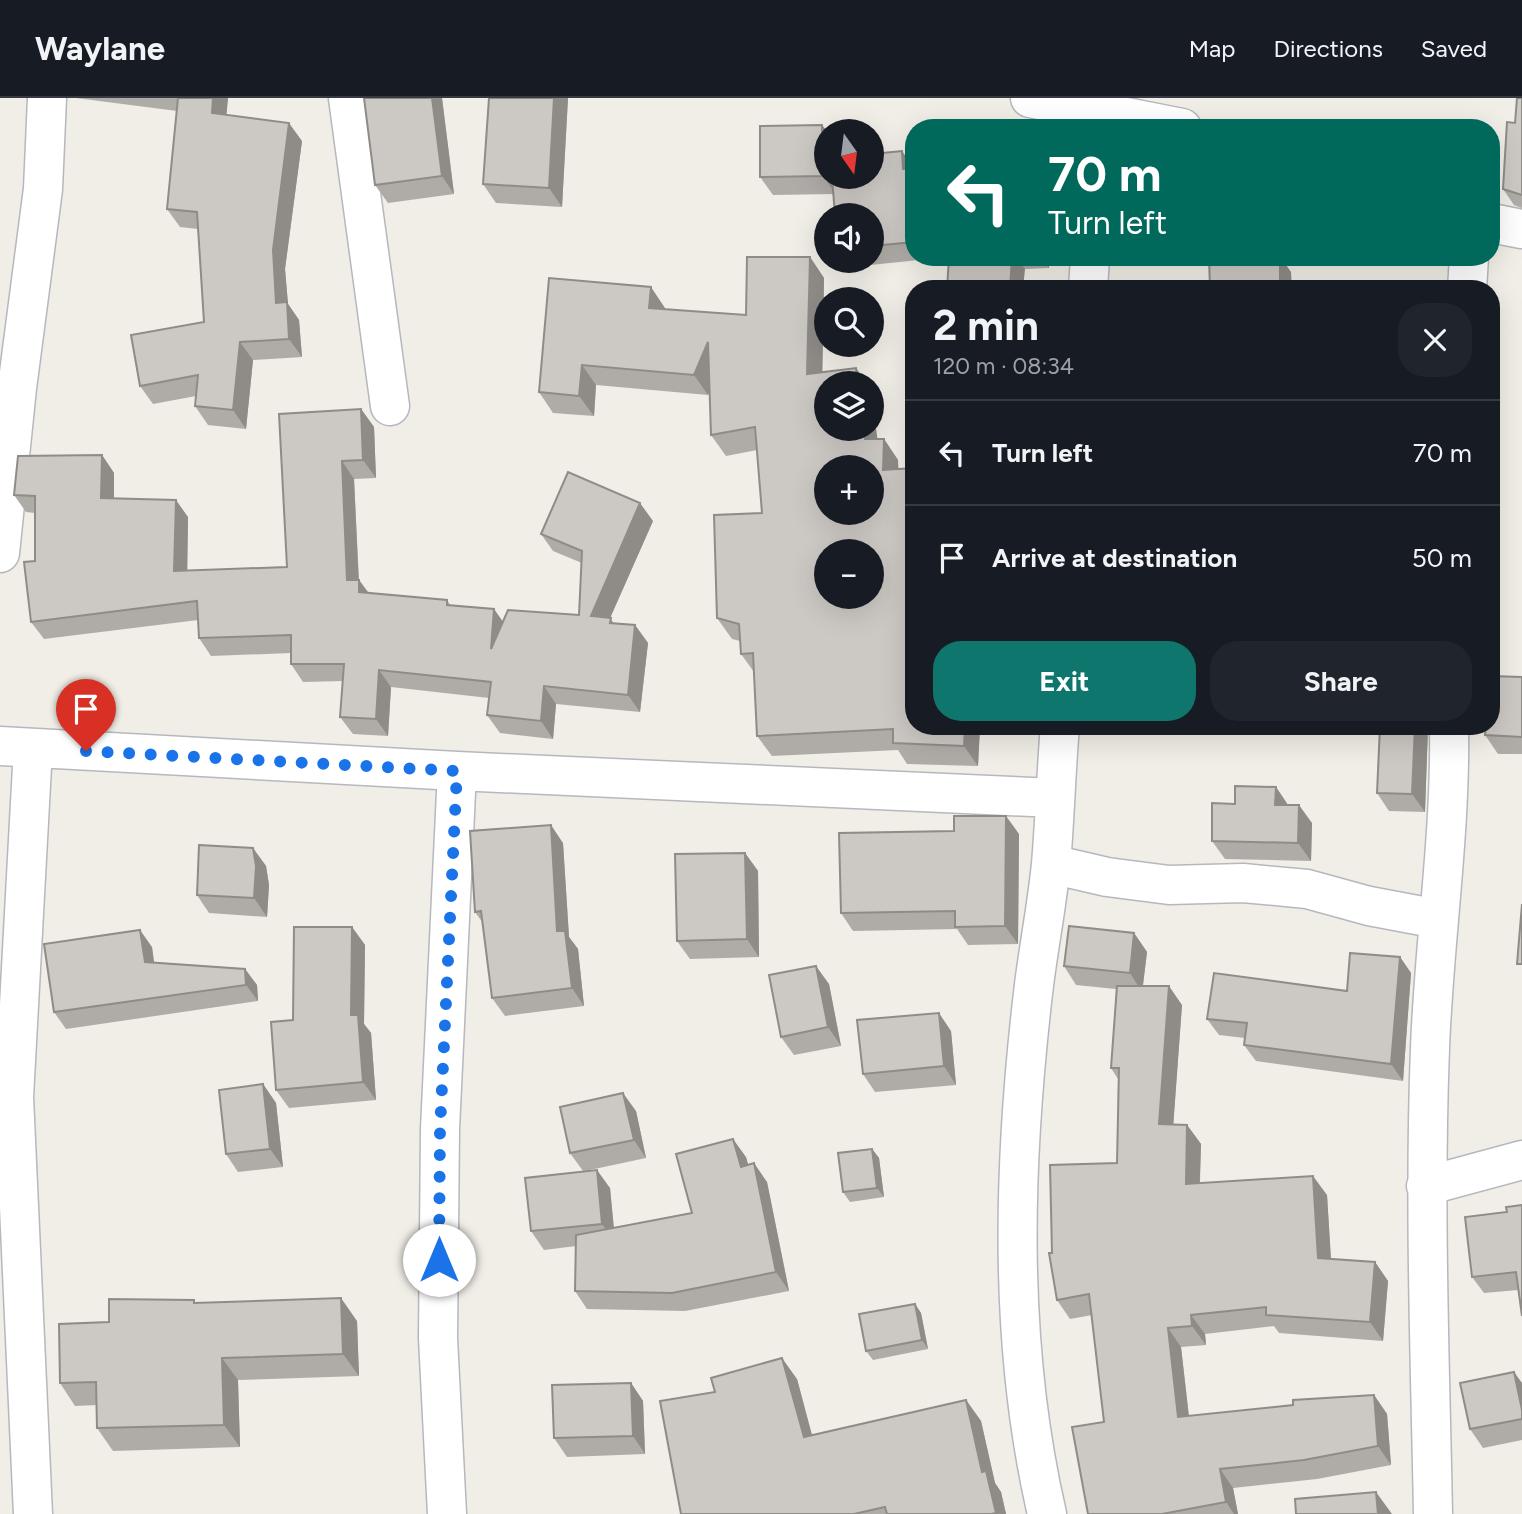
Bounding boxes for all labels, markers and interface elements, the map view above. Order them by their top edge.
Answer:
text: Waylane [35,29,165,68]
text: Map [1189,34,1235,63]
text: Directions [1273,34,1383,63]
text: Saved [1421,34,1487,63]
north arrow [814,119,884,189]
map controls [814,119,884,609]
text: 70 m [1048,144,1161,203]
icon: left [933,147,1024,238]
button: sound [814,203,884,273]
text: Turn left [1048,204,1167,242]
button: search [814,287,884,357]
text: 2 min [933,300,1039,351]
button: close [1398,303,1472,377]
text: 120 m · 08:34 [933,352,1074,380]
button: layers [814,371,884,441]
icon: left [933,434,971,472]
text: Turn left [992,437,1093,469]
text: 70 m [1413,437,1472,469]
button: + [814,455,884,525]
button: − [814,539,884,609]
icon: arrive [933,539,971,577]
text: Arrive at destination [992,542,1237,574]
text: 50 m [1412,542,1472,574]
button: Exit [933,641,1196,721]
button: Share [1210,641,1472,721]
pin [56,679,116,751]
icon: arrive [67,690,105,728]
position arrow [402,1223,476,1297]

